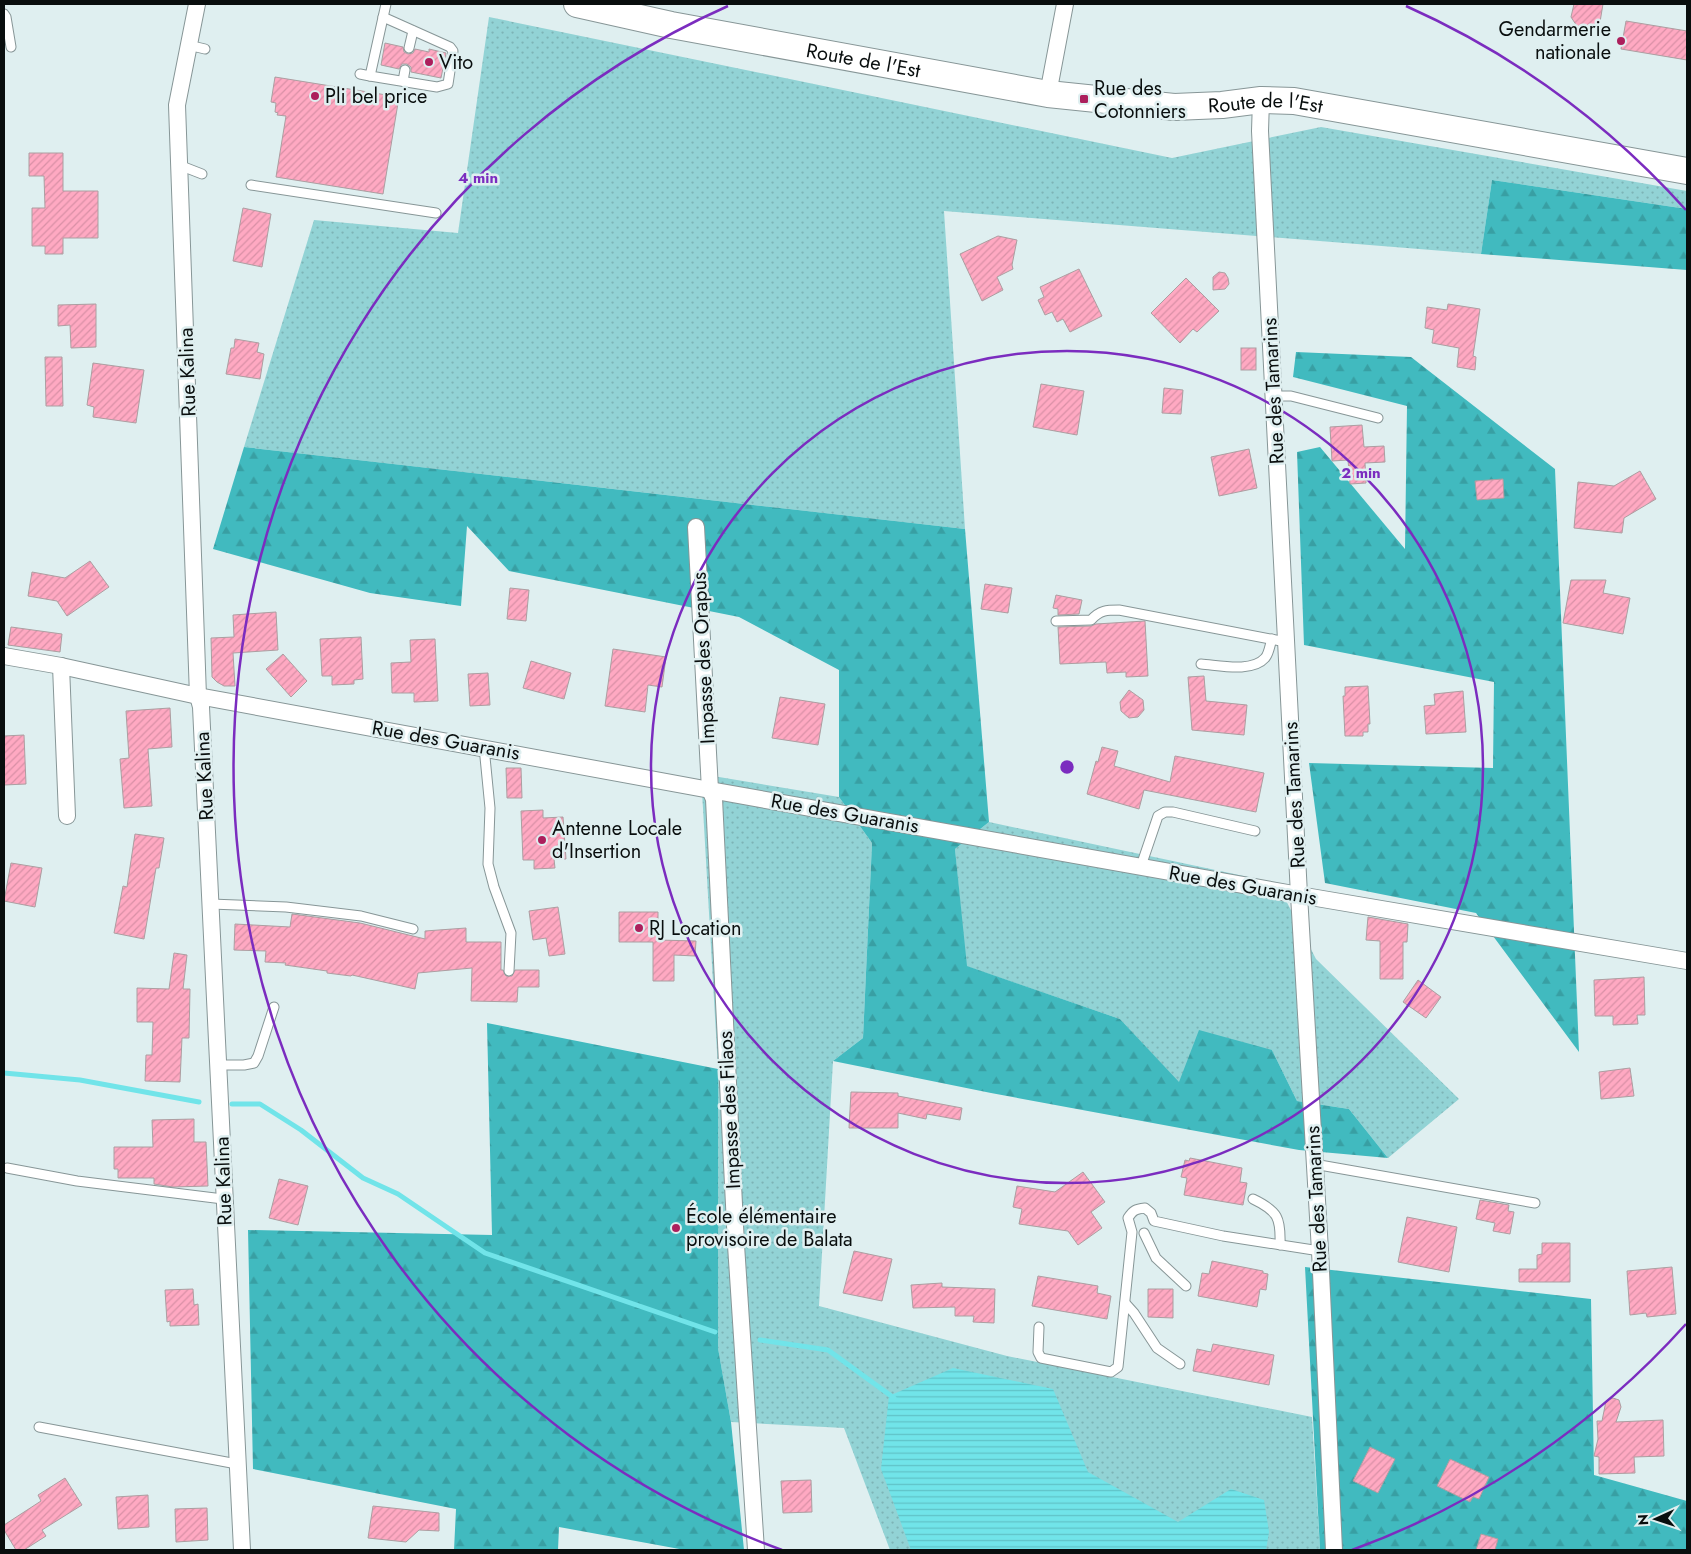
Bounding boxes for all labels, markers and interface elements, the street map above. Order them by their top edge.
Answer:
place label: Gendarmerie nationale [1499,15,1611,67]
marker: Gendarmerie nationale [1615,35,1627,47]
street label: Route de l'Est [804,36,923,85]
place label: Vito [439,48,473,77]
marker: Vito [423,56,435,68]
place label: Rue des Cotonniers [1094,74,1186,126]
place label: Pli bel price [325,82,427,111]
street label: Route de l'Est [1207,86,1325,121]
marker: Pli bel price [309,90,321,102]
marker: Rue des Cotonniers [1078,93,1090,105]
text: 4 min [458,167,498,189]
street label: Rue des Tamarins [1255,317,1292,465]
street label: Rue Kalina [171,327,204,417]
text: 2 min [1341,462,1381,484]
street label: Impasse des Orapus [685,571,722,745]
street label: Rue des Guaranis [370,713,522,768]
street label: Rue des Tamarins [1276,721,1313,869]
street label: Rue Kalina [188,731,221,821]
centre of rings [1058,758,1076,776]
street label: Rue des Guaranis [769,786,921,841]
place label: Antenne Locale d'Insertion [552,814,682,866]
marker: Antenne Locale d'Insertion [536,834,548,846]
street label: Rue des Guaranis [1167,858,1319,913]
place label: RJ Location [649,914,742,943]
marker: RJ Location [633,922,645,934]
street label: Impasse des Filaos [711,1030,748,1190]
street label: Rue des Tamarins [1298,1125,1335,1273]
street label: Rue Kalina [207,1136,240,1226]
place label: École élémentaire provisoire de Balata [686,1202,853,1254]
marker: École élémentaire provisoire de Balata [670,1222,682,1234]
north arrow [1631,1494,1681,1544]
text: N [1633,1514,1653,1526]

